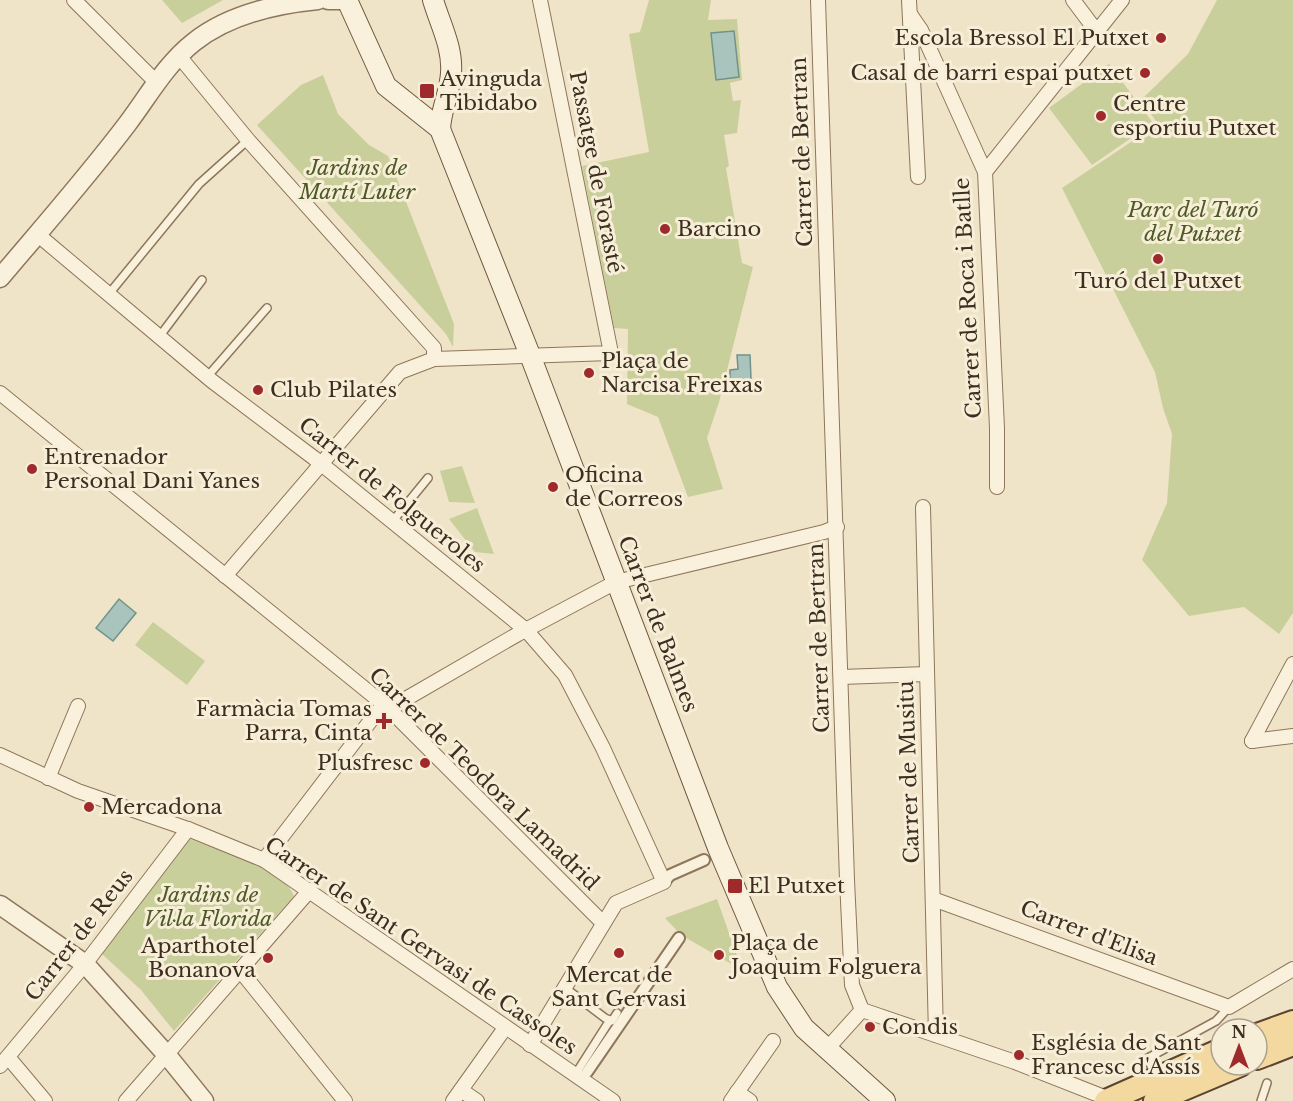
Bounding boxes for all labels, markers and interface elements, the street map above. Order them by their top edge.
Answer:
place label: Escola Bressol El Putxet [895,25,1149,51]
marker: Escola Bressol El Putxet [1154,31,1168,45]
street label: Carrer de Bertran [786,56,818,248]
place label: Casal de barri espai putxet [850,60,1133,86]
place label: Avinguda Tibidabo [439,66,542,116]
marker: Casal de barri espai putxet [1138,66,1152,80]
street label: Passatge de Forasté [564,69,628,275]
marker: Avinguda Tibidabo [418,82,436,100]
place label: Centre esportiu Putxet [1113,91,1277,141]
marker: Centre esportiu Putxet [1094,109,1108,123]
park label: Jardins de Martí Luter [298,155,416,205]
street label: Carrer de Roca i Batlle [949,177,987,419]
park label: Parc del Turó del Putxet [1127,197,1258,247]
place label: Barcino [677,216,761,242]
marker: Barcino [658,222,672,236]
marker: Turó del Putxet [1151,252,1165,266]
place label: Turó del Putxet [1074,268,1242,294]
place label: Plaça de Narcisa Freixas [601,348,763,398]
marker: Plaça de Narcisa Freixas [582,366,596,380]
place label: Club Pilates [270,377,397,403]
marker: Club Pilates [251,383,265,397]
street label: Carrer de Folgueroles [294,412,490,578]
place label: Entrenador Personal Dani Yanes [44,444,260,494]
marker: Entrenador Personal Dani Yanes [25,462,39,476]
place label: Oficina de Correos [565,462,683,512]
marker: Oficina de Correos [546,480,560,494]
street label: Carrer de Balmes [612,532,704,716]
street label: Carrer de Bertran [803,542,835,734]
street label: Carrer de Teodora Lamadrid [364,662,604,896]
street label: Carrer de Musitu [893,680,925,864]
place label: Farmàcia Tomas Parra, Cinta [196,696,372,746]
marker: Farmàcia Tomas Parra, Cinta [377,714,391,728]
place label: Plusfresc [317,750,413,776]
marker: Plusfresc [418,756,432,770]
place label: Mercadona [101,794,222,820]
marker: Mercadona [82,800,96,814]
street label: Carrer de Sant Gervasi de Cassoles [260,832,582,1060]
street label: Carrer de Reus [19,864,139,1006]
place label: El Putxet [748,873,845,899]
marker: El Putxet [726,877,744,895]
park label: Jardins de Vil·la Florida [144,882,272,932]
street label: Carrer d'Elisa [1017,895,1162,971]
place label: Plaça de Joaquim Folguera [728,930,922,980]
place label: Aparthotel Bonanova [140,933,256,983]
marker: Mercat de Sant Gervasi [612,946,626,960]
marker: Plaça de Joaquim Folguera [712,948,726,962]
marker: Aparthotel Bonanova [261,951,275,965]
place label: Mercat de Sant Gervasi [552,962,686,1012]
place label: Condis [882,1014,958,1040]
north arrow [1209,1017,1269,1077]
marker: Condis [863,1020,877,1034]
text: N [1231,1022,1247,1042]
place label: Església de Sant Francesc d'Assís [1031,1030,1201,1080]
marker: Església de Sant Francesc d'Assís [1012,1048,1026,1062]

